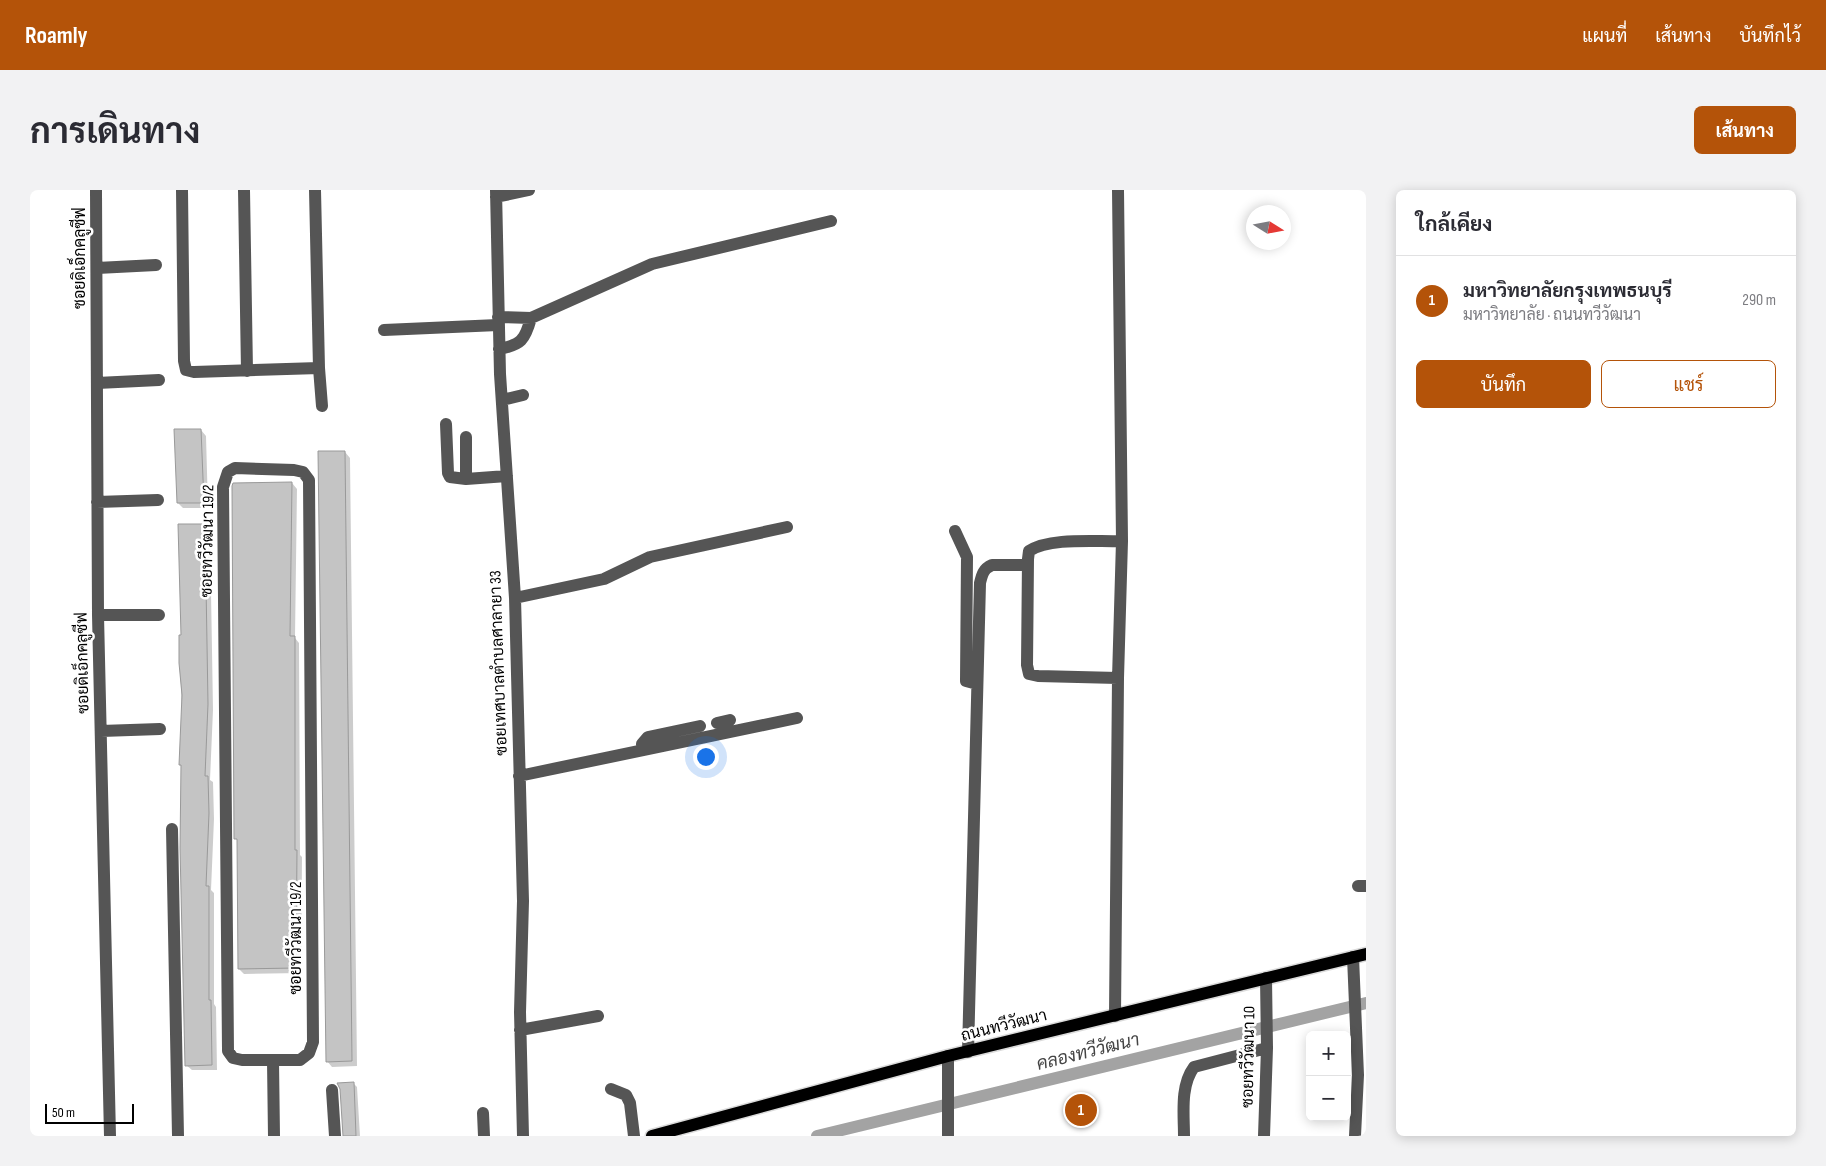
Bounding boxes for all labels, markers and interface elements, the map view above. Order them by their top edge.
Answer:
text: Roamly [25,21,88,50]
text: แผนที่ [1582,26,1627,47]
text: เส้นทาง [1655,26,1711,47]
text: บันทึกไว้ [1739,26,1801,47]
button: เส้นทาง [1694,106,1796,154]
text: การเดินทาง [30,111,200,154]
north arrow [1246,205,1291,250]
street label: ซอยดิเอ็กคลูซีฟ [66,207,91,309]
text: ใกล้เคียง [1416,212,1492,237]
text: มหาวิทยาลัยกรุงเทพธนบุรี [1463,280,1672,303]
text: 1 [1429,291,1435,310]
text: 290 m [1742,291,1776,310]
text: มหาวิทยาลัย · ถนนทวีวัฒนา [1463,306,1641,325]
button: บันทึก [1416,360,1591,408]
button: แชร์ [1601,360,1776,408]
street label: ซอยทวีวัฒนา 19/2 [195,484,218,598]
street label: ซอยเทศบาลตำบลศาลายา 33 [485,570,512,756]
street label: ซอยดิเอ็กคลูซีฟ [68,612,94,714]
your location [693,744,719,770]
street label: ซอยทวีวัฒนา 19/2 [284,881,306,995]
street label: ถนนทวีวัฒนา [958,1003,1049,1046]
street label: ซอยทวีวัฒนา 10 [1236,1006,1259,1108]
water label: คลองทวีวัฒนา [1034,1026,1142,1075]
map controls [1306,1031,1351,1121]
button: + [1306,1031,1351,1076]
button: − [1306,1076,1351,1121]
pin: 1 [1065,1091,1097,1129]
scale bar [45,1101,134,1124]
text: 50 m [52,1104,75,1121]

